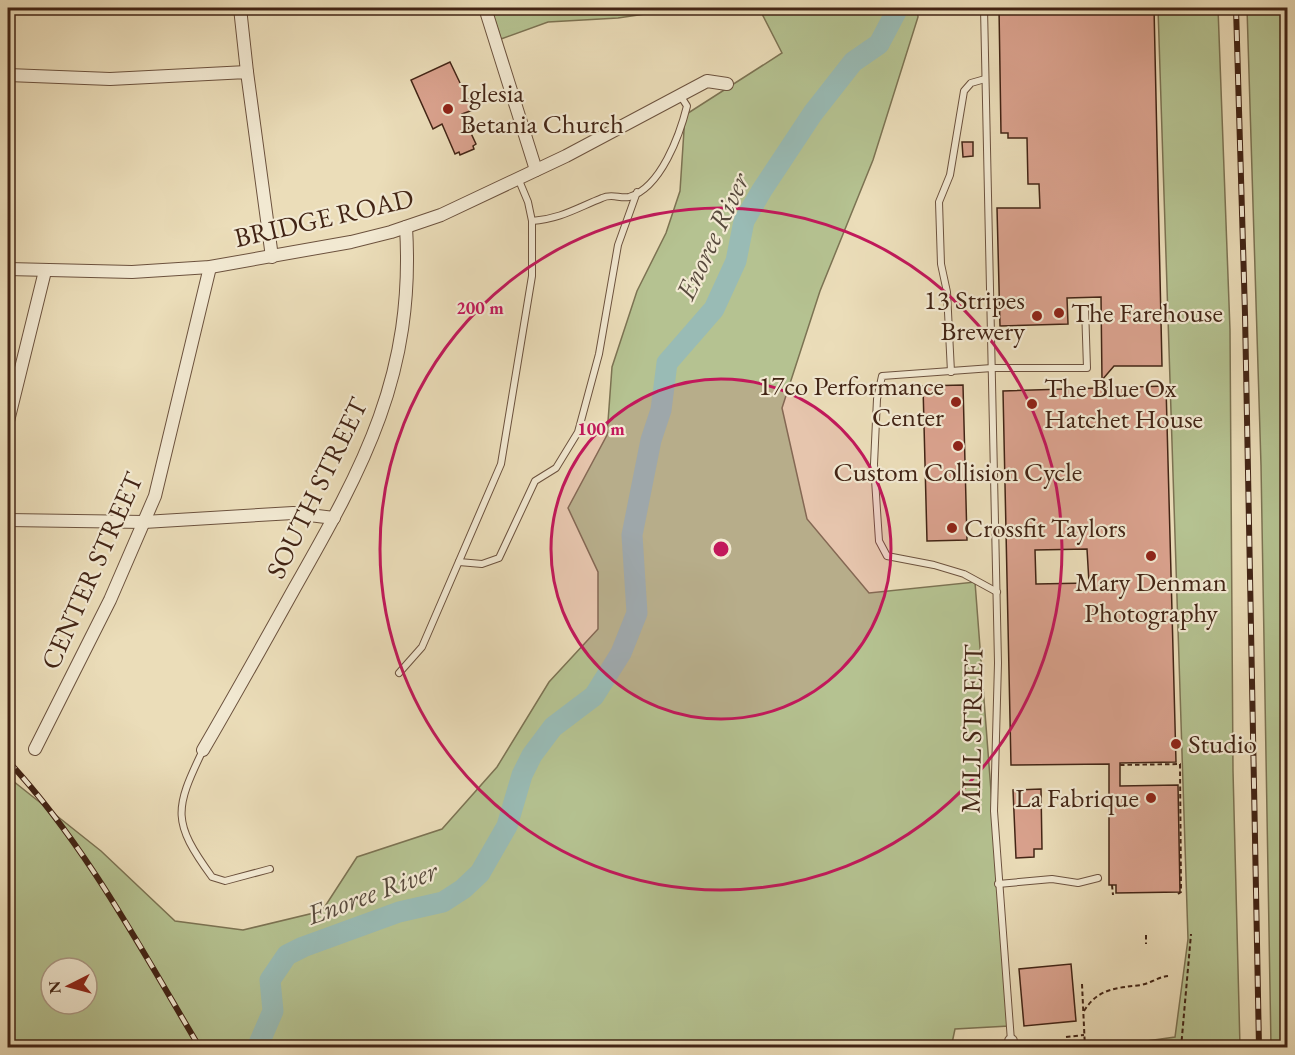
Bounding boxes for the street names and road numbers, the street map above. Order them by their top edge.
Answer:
street label: BRIDGE ROAD [231,180,417,255]
street label: SOUTH STREET [258,391,376,584]
street label: CENTER STREET [32,466,151,675]
street label: MILL STREET [953,643,990,814]

